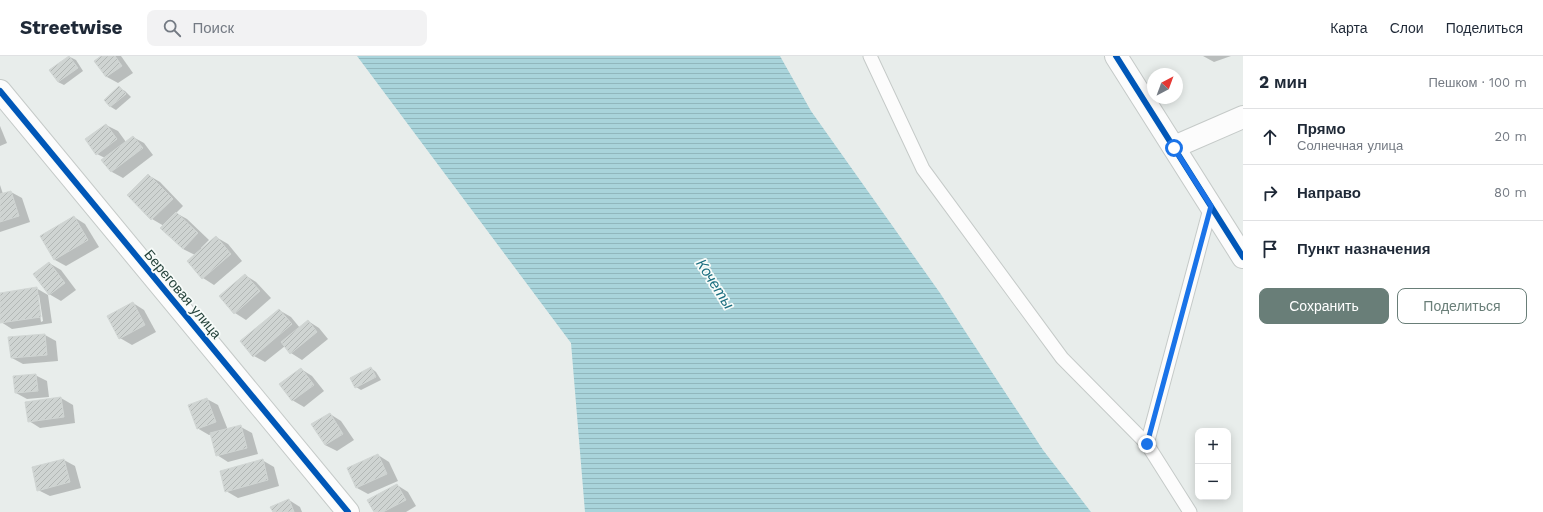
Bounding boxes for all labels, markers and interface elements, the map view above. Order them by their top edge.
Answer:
search box [147,10,427,46]
text: Streetwise [20,16,123,39]
icon: search [161,17,183,39]
text: Поиск [193,19,234,37]
text: Карта [1330,20,1368,36]
text: Слои [1390,20,1424,36]
text: Поделиться [1446,20,1523,36]
north arrow [1147,68,1183,104]
text: 2 мин [1259,72,1307,92]
text: Пешком · 100 m [1428,75,1527,90]
text: Прямо [1297,120,1346,138]
icon: ahead [1259,126,1281,148]
text: 20 m [1495,129,1527,144]
text: Солнечная улица [1297,138,1403,153]
route start [1165,139,1183,157]
icon: right [1259,182,1281,204]
text: Направо [1297,184,1361,202]
text: 80 m [1494,185,1527,200]
icon: arrive [1259,238,1281,260]
text: Пункт назначения [1297,240,1430,258]
street label: Береговая улица [141,246,225,342]
water label: Кочеты [692,256,738,312]
button: Сохранить [1259,288,1389,324]
button: Поделиться [1397,288,1527,324]
map controls [1195,428,1231,500]
button: + [1195,428,1231,464]
route end [1138,435,1156,453]
button: − [1195,464,1231,500]

